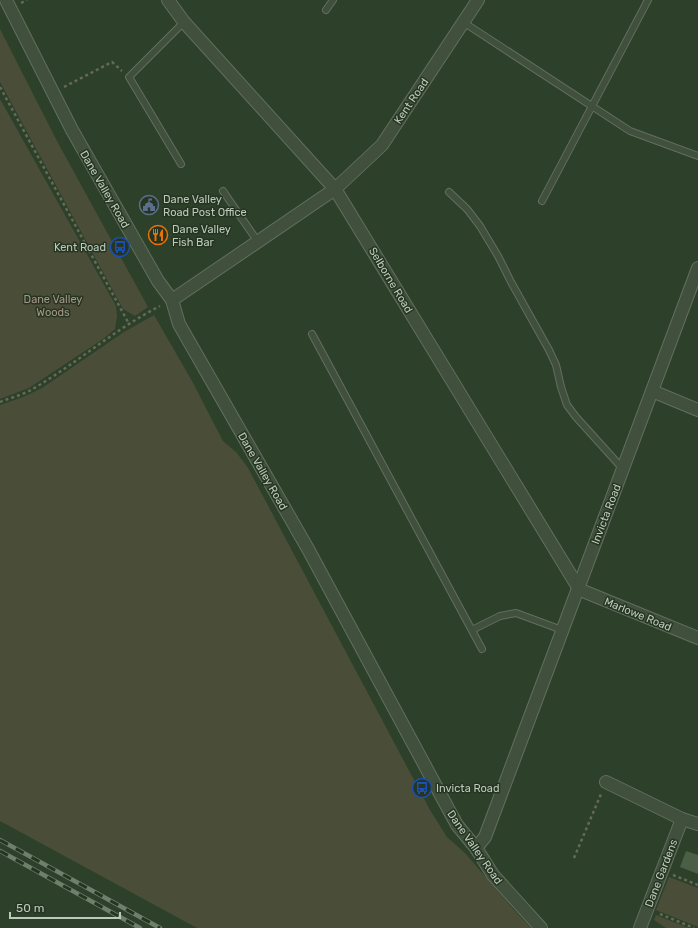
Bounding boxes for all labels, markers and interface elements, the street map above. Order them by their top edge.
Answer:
street label: Kent Road [391,76,431,127]
street label: Dane Valley Road [77,148,132,230]
place label: Dane Valley Road Post Office [163,193,247,219]
public building icon: Dane Valley Road Post Office [138,194,160,216]
place label: Dane Valley Fish Bar [172,223,231,249]
restaurant icon: Dane Valley Fish Bar [147,224,169,246]
bus stop icon: Kent Road [109,236,131,258]
place label: Kent Road [54,241,106,254]
street label: Selborne Road [366,245,415,315]
park label: Dane Valley Woods [24,293,82,319]
street label: Dane Valley Road [235,430,290,512]
street label: Invicta Road [589,482,624,546]
street label: Marlowe Road [602,595,673,634]
bus stop icon: Invicta Road [411,777,433,799]
place label: Invicta Road [436,782,499,795]
street label: Dane Valley Road [444,808,505,887]
street label: Dane Gardens [643,837,681,909]
scale bar [10,894,120,920]
text: 50 m [16,901,44,915]

